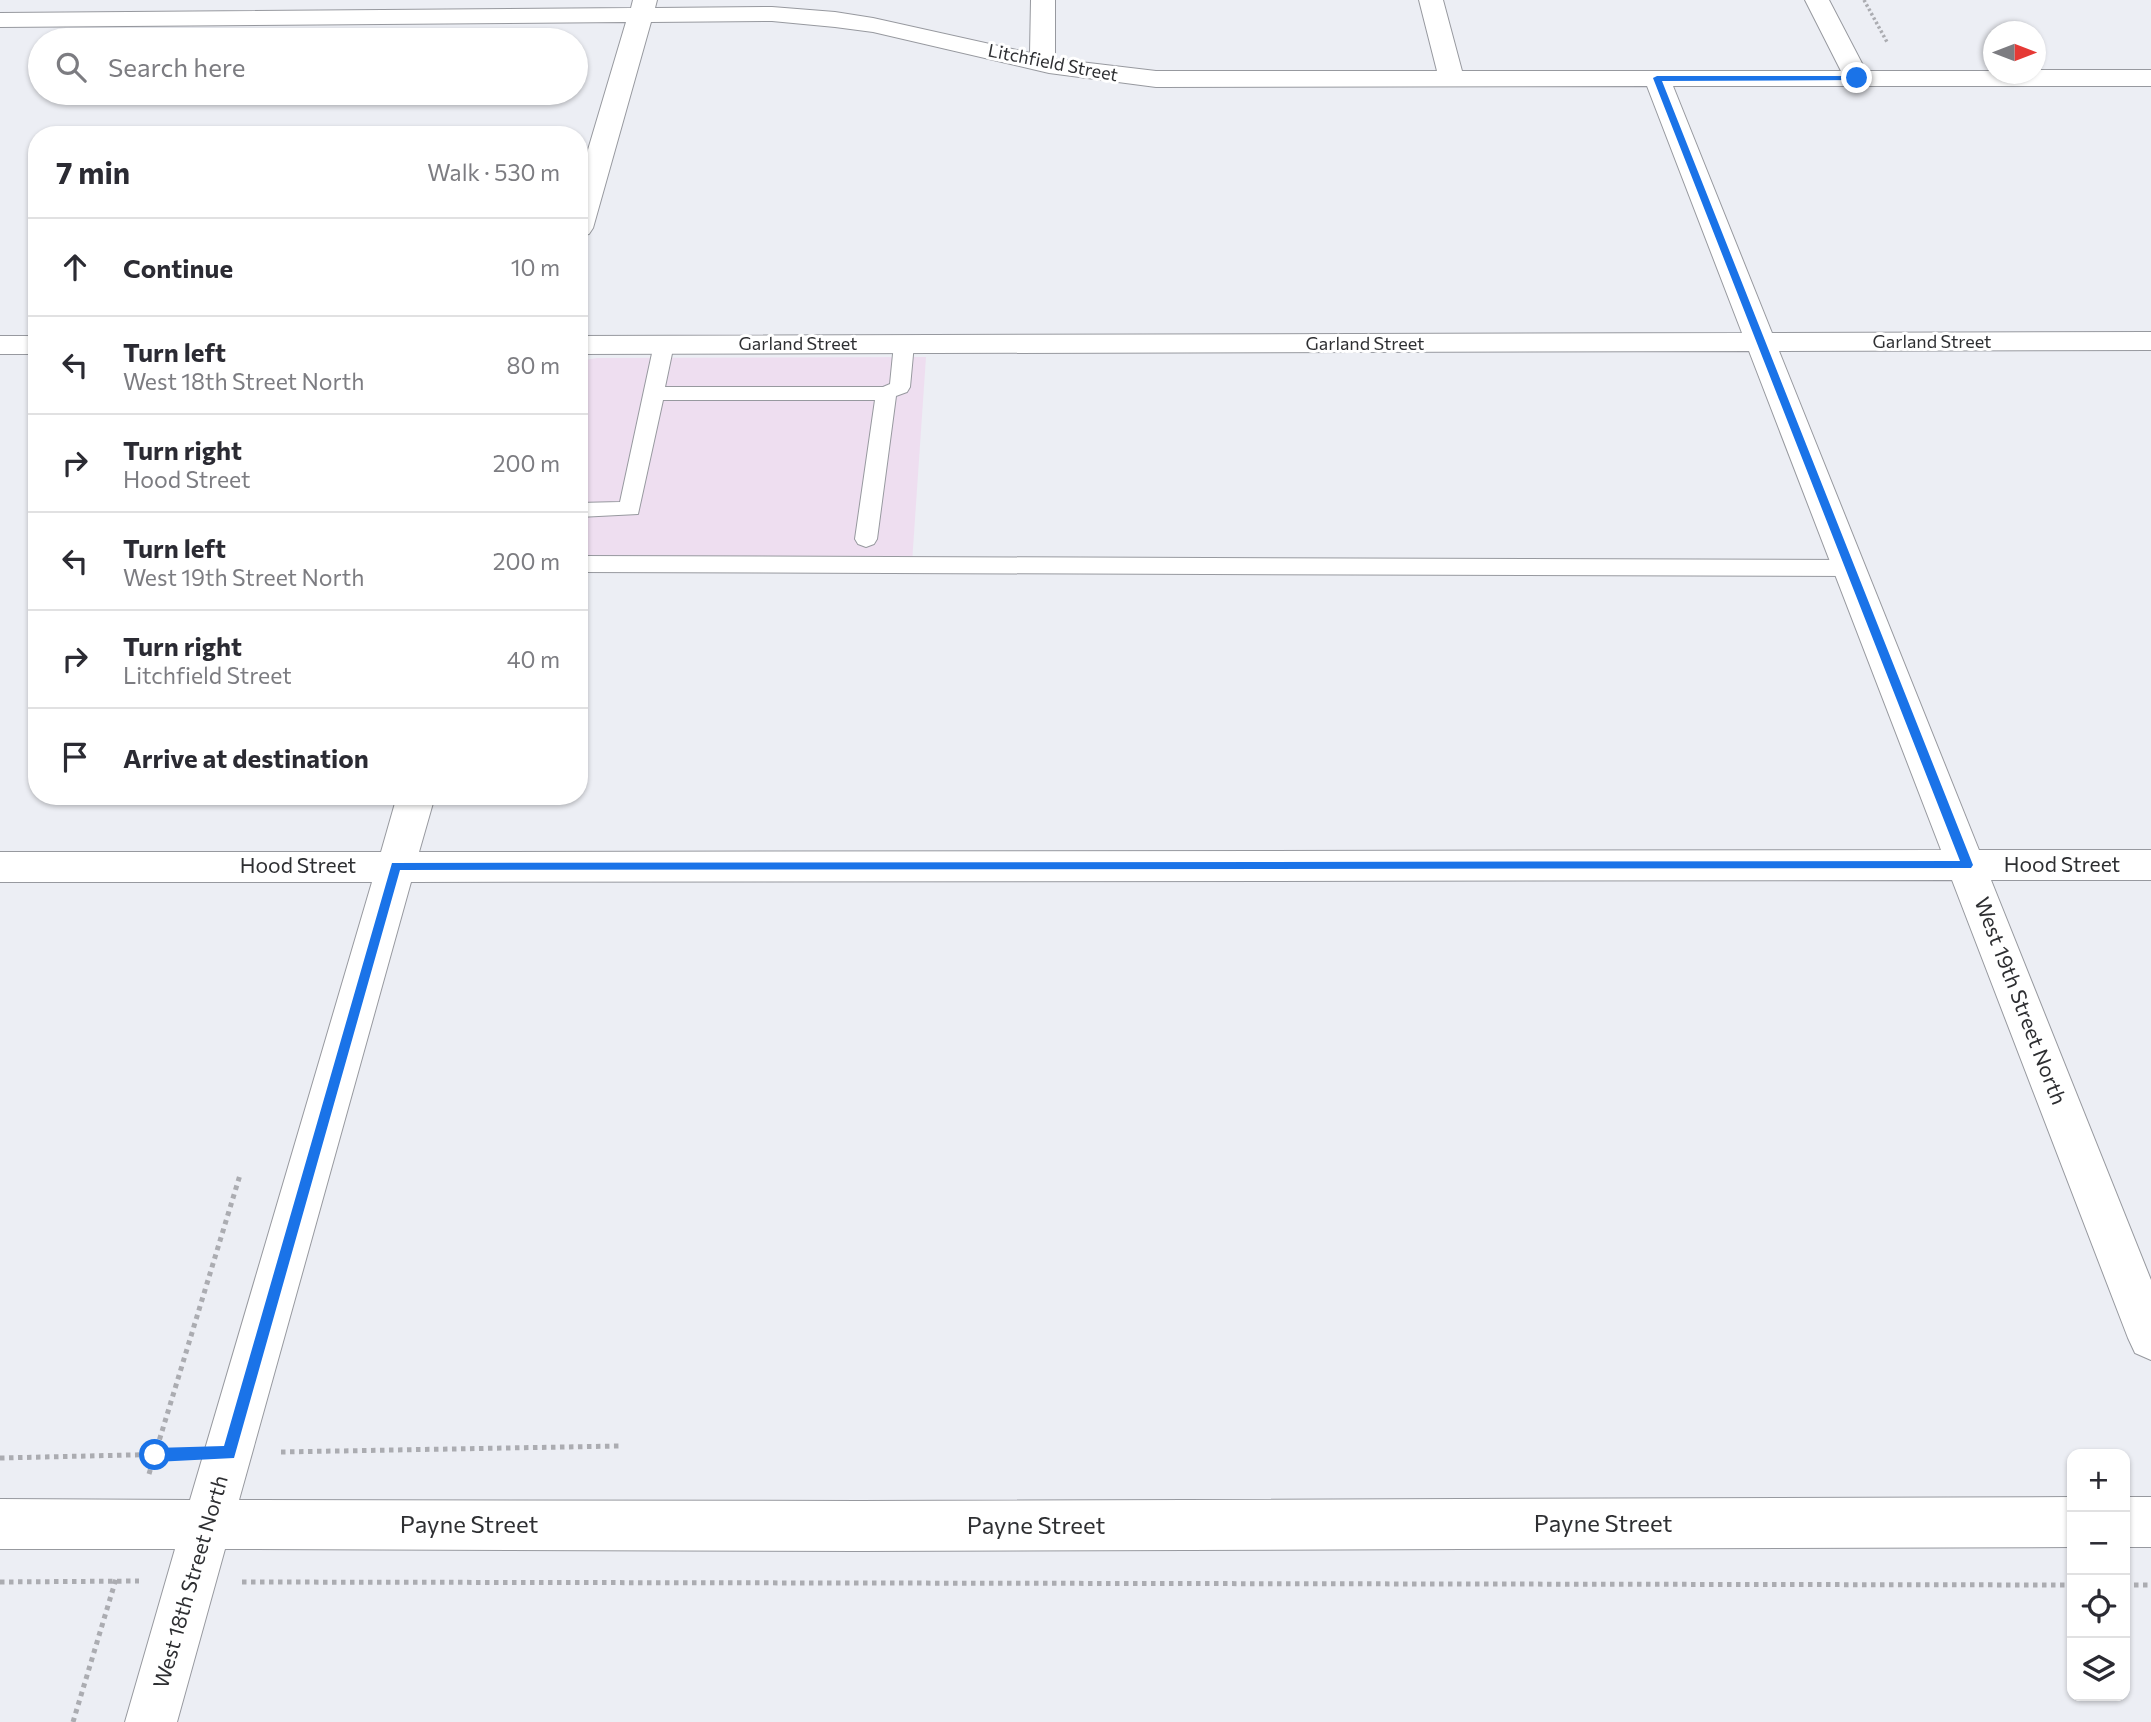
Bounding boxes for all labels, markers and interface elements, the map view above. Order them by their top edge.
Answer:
north arrow [1983,21,2046,84]
search box [28,28,588,105]
street label: Litchfield Street [986,39,1120,85]
icon: search [52,48,90,86]
text: Search here [108,51,246,82]
route end [1841,62,1872,93]
text: 7 min [56,153,130,190]
text: Walk · 530 m [427,158,560,186]
icon: ahead [56,248,94,286]
text: Continue [123,252,233,283]
text: 10 m [511,253,560,281]
street label: Garland Street [1873,330,1991,352]
street label: Garland Street [739,332,857,354]
street label: Garland Street [1306,332,1424,354]
text: Turn left [123,336,226,367]
icon: left [56,346,94,384]
text: 80 m [507,351,560,379]
text: West 18th Street North [123,367,364,395]
text: Turn right [123,434,242,465]
icon: right [56,444,94,482]
text: 200 m [493,449,560,477]
text: Hood Street [123,465,250,493]
text: Turn left [123,532,226,563]
icon: left [56,542,94,580]
text: 200 m [493,547,560,575]
text: West 19th Street North [123,563,364,591]
text: Turn right [123,630,242,661]
icon: right [56,640,94,678]
text: 40 m [507,645,560,673]
text: Litchfield Street [123,661,292,689]
icon: arrive [56,738,94,776]
text: Arrive at destination [123,742,369,773]
street label: Hood Street [2004,851,2120,876]
street label: Hood Street [240,852,356,877]
street label: West 19th Street North [1970,893,2073,1108]
route start [139,1439,170,1470]
map controls [2067,1449,2130,1701]
button: + [2067,1449,2130,1512]
street label: West 18th Street North [147,1472,232,1691]
street label: Payne Street [1534,1508,1672,1537]
street label: Payne Street [400,1509,538,1538]
street label: Payne Street [967,1510,1105,1539]
button: − [2067,1512,2130,1575]
button: locate [2067,1575,2130,1638]
button: layers [2067,1638,2130,1701]

